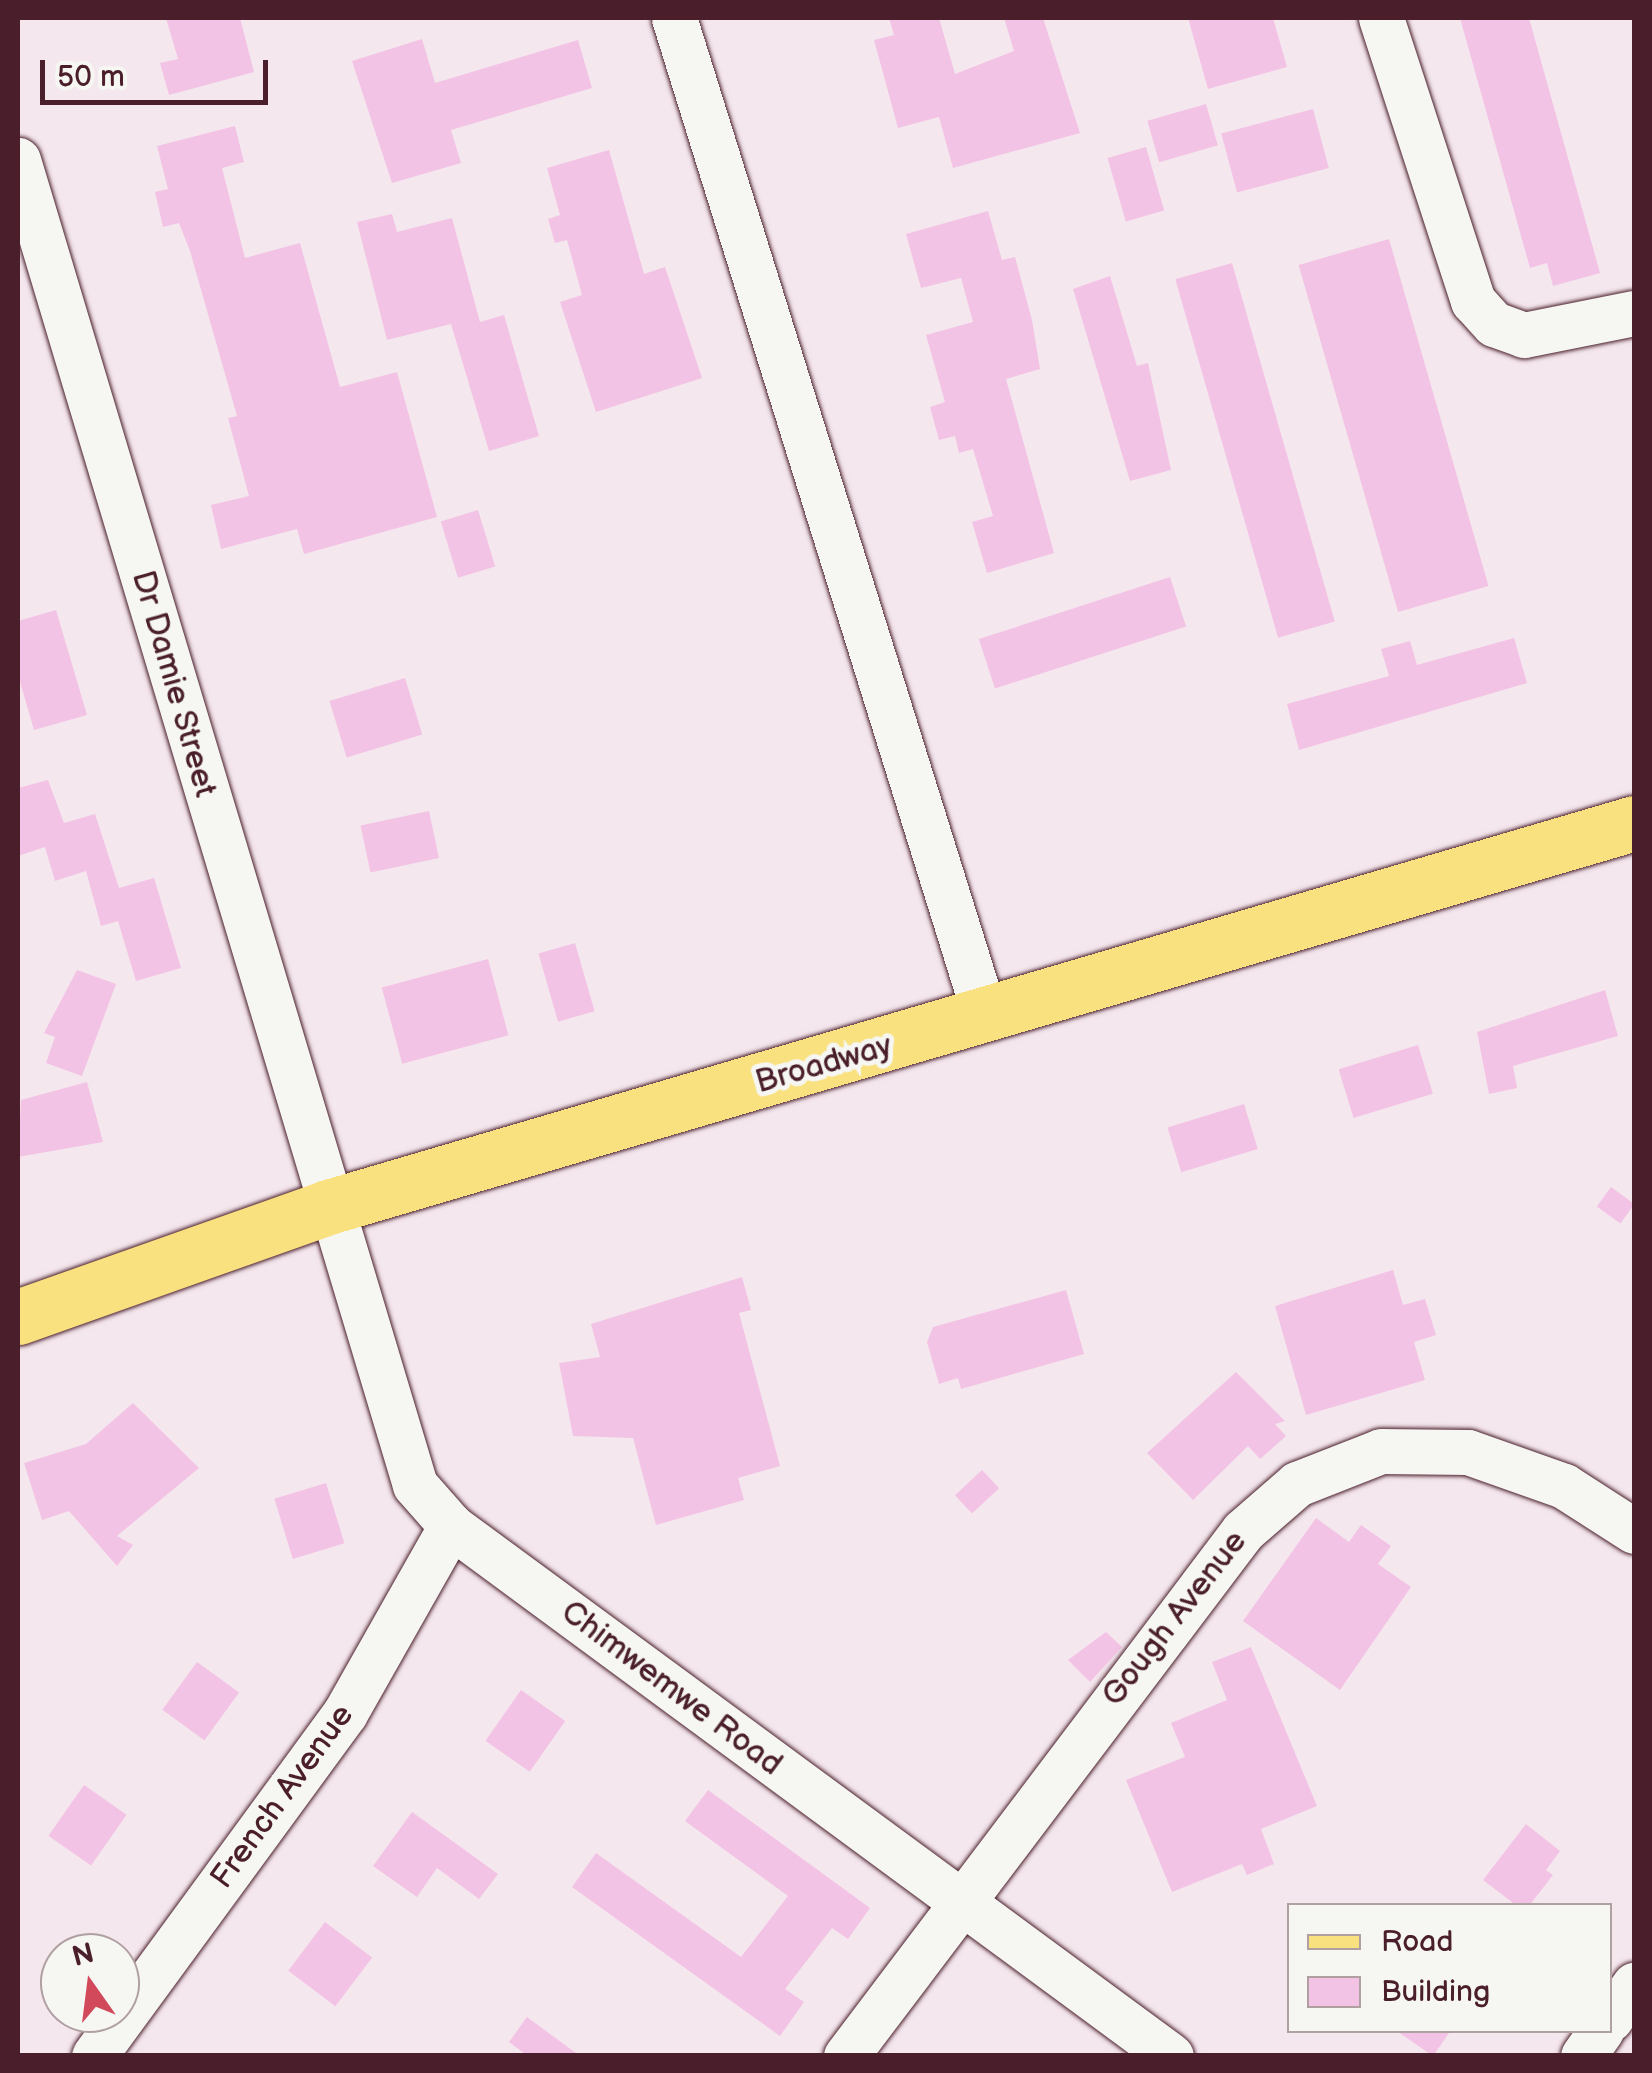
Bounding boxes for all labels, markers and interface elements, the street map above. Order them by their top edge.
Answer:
scale bar [45,40,272,102]
text: 50 m [57,59,125,95]
street label: Dr Damie Street [122,566,224,802]
street label: Broadway [751,1027,897,1103]
street label: Gough Avenue [1095,1524,1255,1714]
street label: Chimwemwe Road [553,1593,789,1785]
street label: French Avenue [203,1698,363,1896]
legend [1287,1903,1612,2033]
text: Road [1381,1924,1454,1960]
north arrow [40,1933,140,2033]
text: N [69,1937,97,1974]
text: Building [1381,1974,1490,2010]

